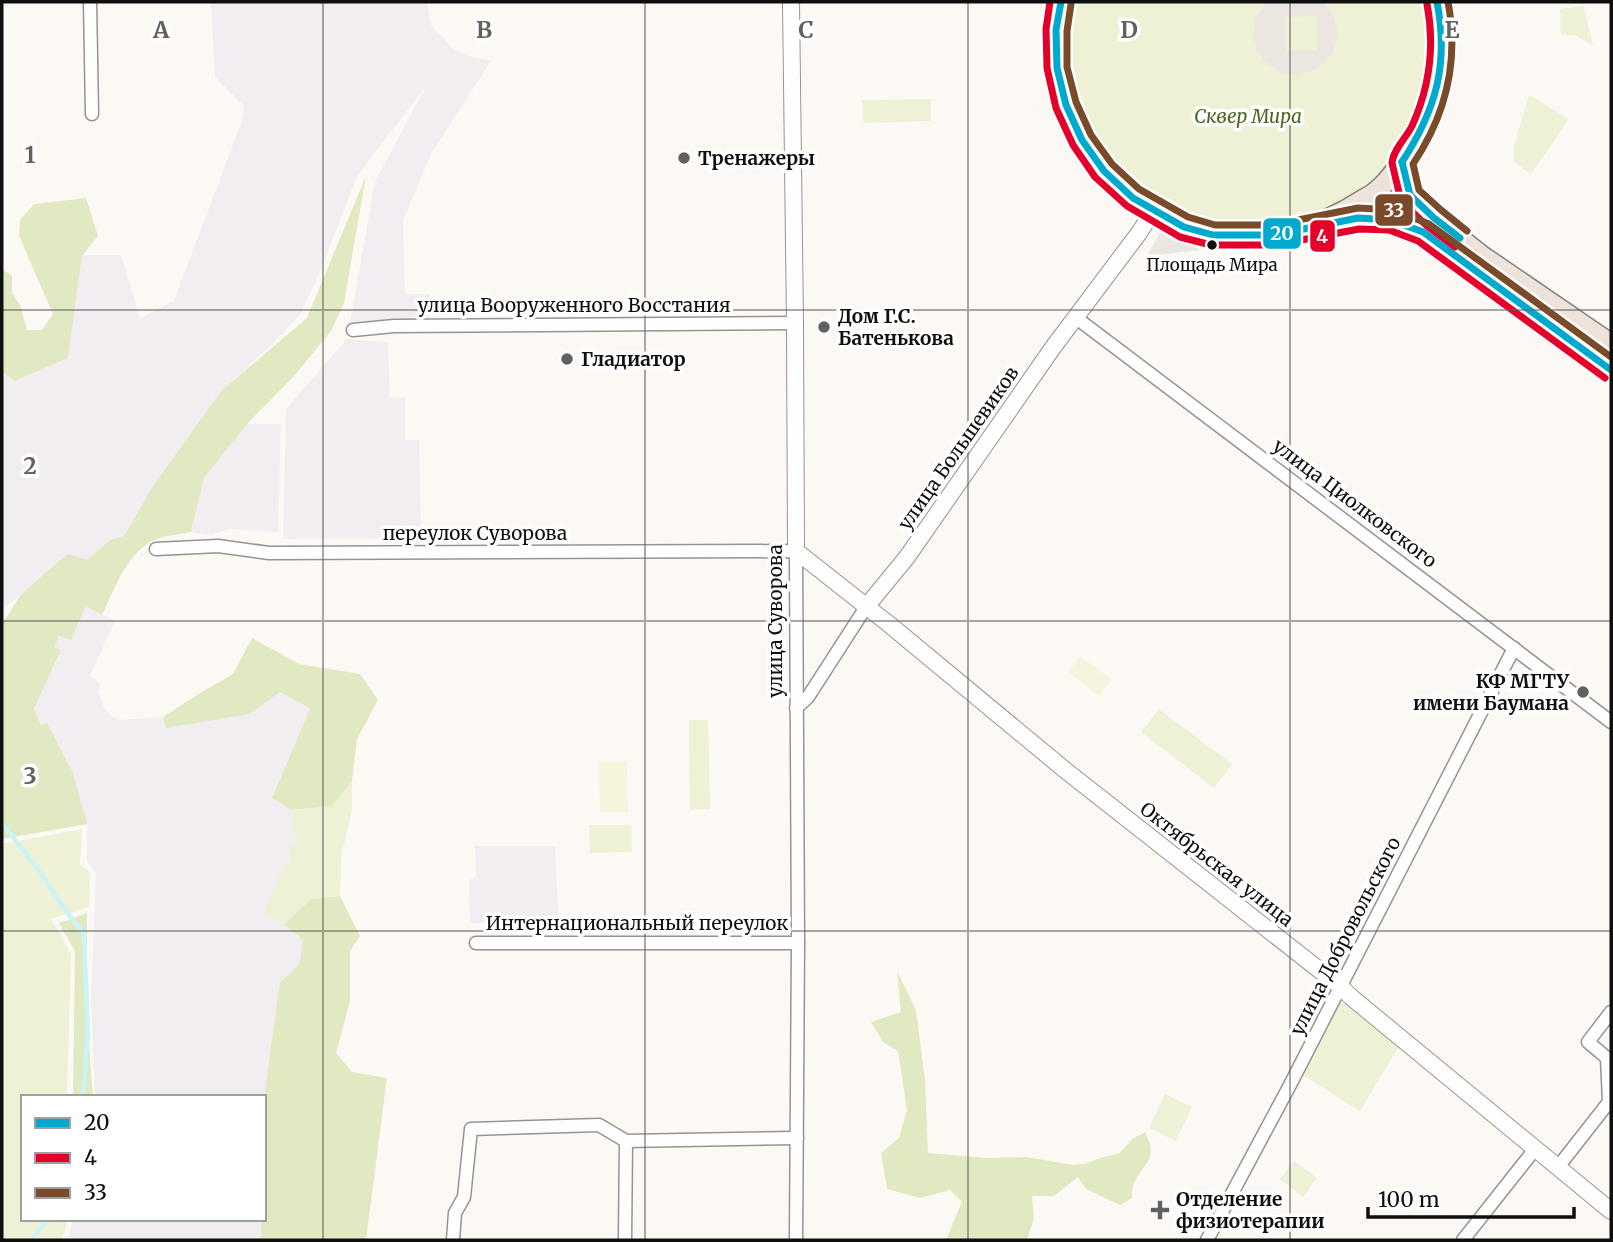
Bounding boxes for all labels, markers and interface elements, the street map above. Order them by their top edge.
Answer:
text: A [152,15,170,44]
text: B [476,15,492,44]
text: C [798,15,814,44]
text: D [1120,15,1138,44]
text: E [1444,15,1460,44]
park label: Сквер Мира [1194,104,1302,128]
text: 1 [25,140,36,169]
place label: Тренажеры [698,146,815,170]
marker: Тренажеры [676,150,692,166]
line badge: 33 [1374,193,1414,227]
text: 33 [1384,198,1404,222]
line badge: 20 [1262,217,1302,250]
line badge: 4 [1309,219,1336,253]
text: 20 [1270,221,1294,245]
text: 4 [1316,224,1328,248]
marker: Площадь Мира [1205,238,1219,252]
place label: Площадь Мира [1146,254,1278,276]
street label: улица Вооруженного Восстания [418,293,730,317]
place label: Дом Г.С. Батенькова [838,304,954,350]
marker: Дом Г.С. Батенькова [816,319,832,335]
place label: Гладиатор [581,347,686,371]
marker: Гладиатор [559,351,575,367]
street label: улица Большевиков [892,362,1024,534]
street label: улица Циолковского [1268,433,1442,573]
text: 2 [23,451,37,480]
street label: переулок Суворова [383,521,567,545]
street label: улица Суворова [763,544,787,698]
place label: КФ МГТУ имени Баумана [1413,669,1570,715]
marker: КФ МГТУ имени Баумана [1575,684,1591,700]
text: 3 [23,761,37,790]
street label: Октябрьская улица [1135,797,1299,931]
street label: улица Добровольского [1284,833,1406,1039]
street label: Интернациональный переулок [486,911,788,935]
legend [21,1095,266,1221]
text: 20 [84,1109,110,1136]
text: 4 [84,1144,97,1171]
scale bar [1368,1176,1574,1220]
text: 33 [84,1179,107,1206]
text: 100 m [1378,1186,1440,1213]
place label: Отделение физиотерапии [1176,1187,1325,1233]
marker: Отделение физиотерапии [1150,1200,1170,1220]

